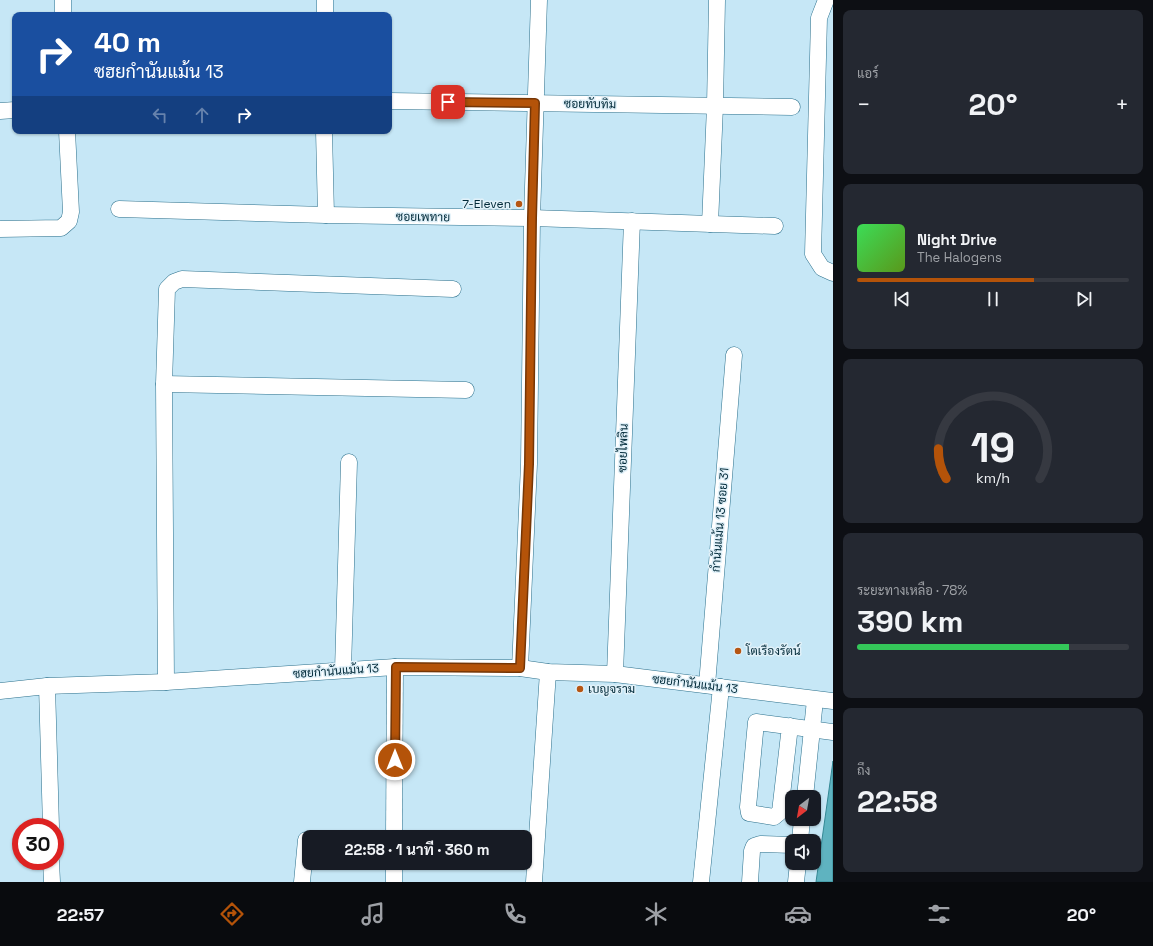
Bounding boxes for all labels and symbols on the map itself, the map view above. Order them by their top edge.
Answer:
pin [431,85,465,119]
street label: ซอยทับทิม [564,96,616,112]
place label: 7-Eleven [462,196,511,212]
marker: 7-Eleven [514,199,524,209]
street label: ซอยเพทาย [396,209,450,225]
street label: ซอยไพลิน [614,423,632,473]
street label: กำนันแม้น 13 ซอย 31 [707,467,733,573]
place label: โตเรืองรัตน์ [745,643,801,659]
marker: โตเรืองรัตน์ [733,646,743,656]
street label: ซฮยกำนันแม้น 13 [292,660,380,682]
street label: ซฮยกำนันแม้น 13 [651,671,739,697]
place label: เบญจราม [588,681,635,697]
marker: เบญจราม [575,684,585,694]
position arrow [374,739,416,781]
north arrow [785,790,821,826]
speed limit sign: 30 [12,818,64,870]

